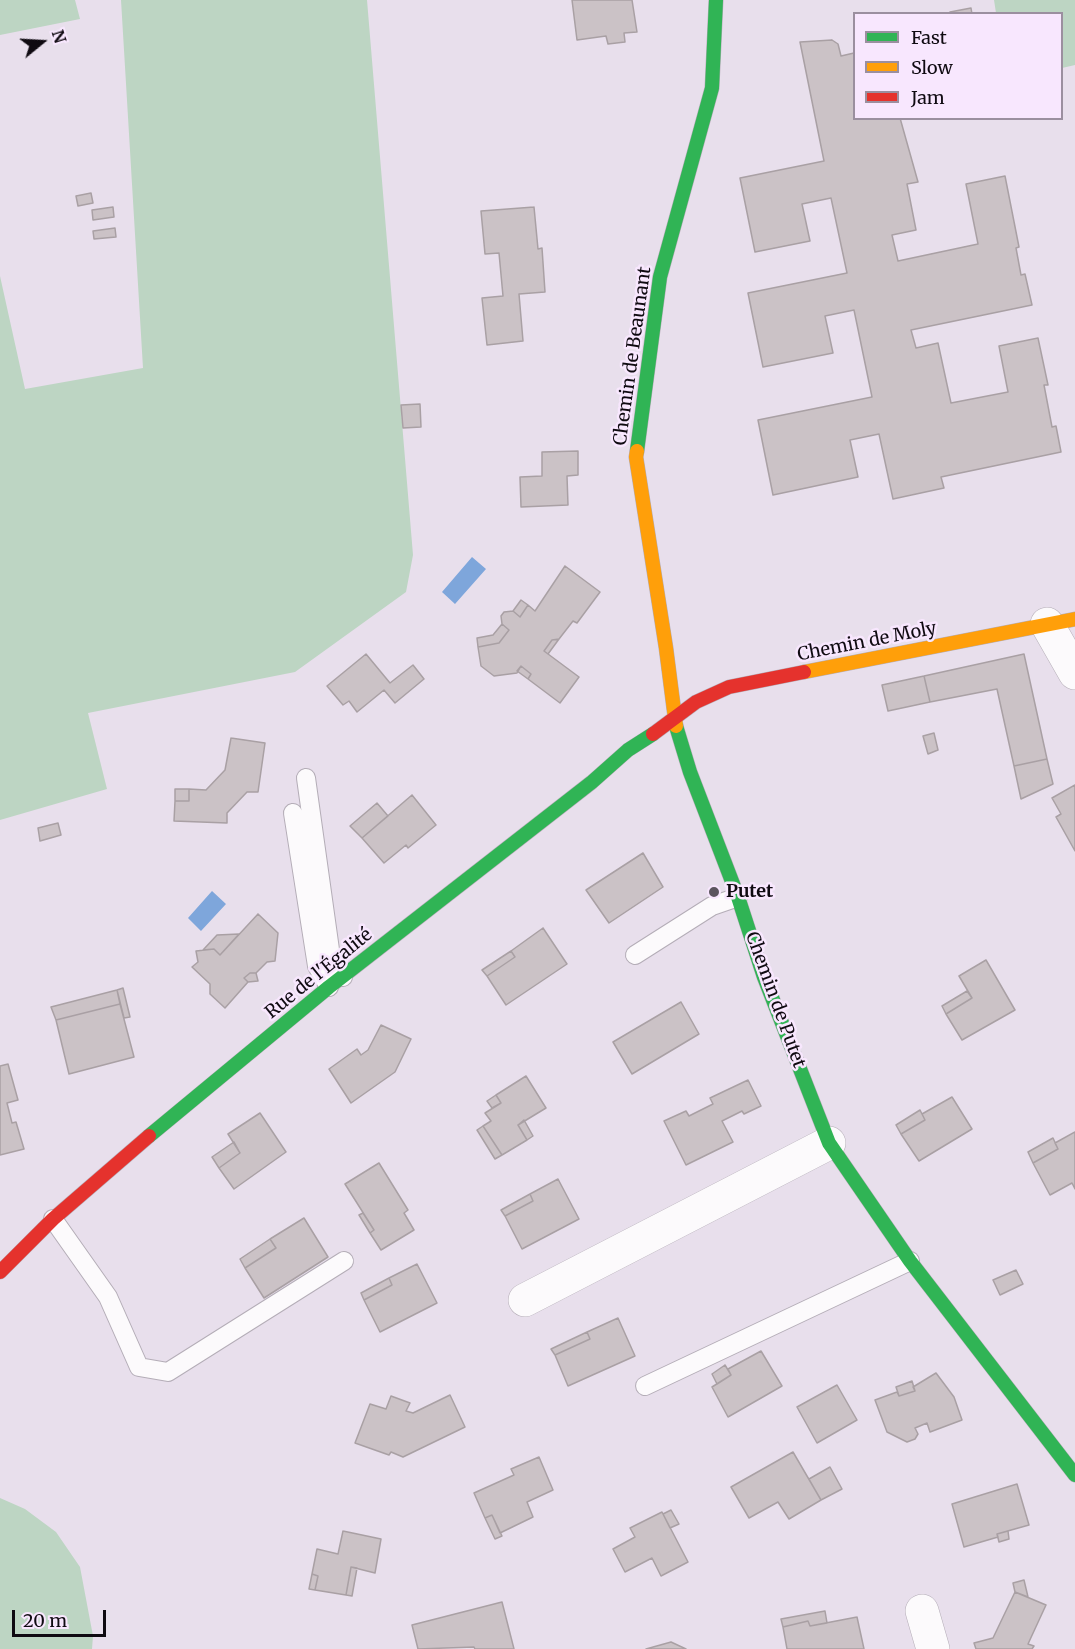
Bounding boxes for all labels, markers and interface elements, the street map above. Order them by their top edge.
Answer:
north arrow [12,12,72,72]
legend [853,12,1063,120]
text: Fast [911,26,947,49]
text: N [48,27,71,46]
text: Slow [911,56,953,79]
text: Jam [911,86,945,109]
street label: Chemin de Beaunant [610,265,656,447]
street label: Chemin de Moly [796,618,938,666]
place label: Putet [726,881,773,903]
marker: Putet [707,885,721,899]
street label: Rue de l'Égalité [261,924,377,1024]
street label: Chemin de Putet [740,929,810,1071]
scale bar [15,1598,110,1636]
text: 20 m [23,1609,67,1632]

